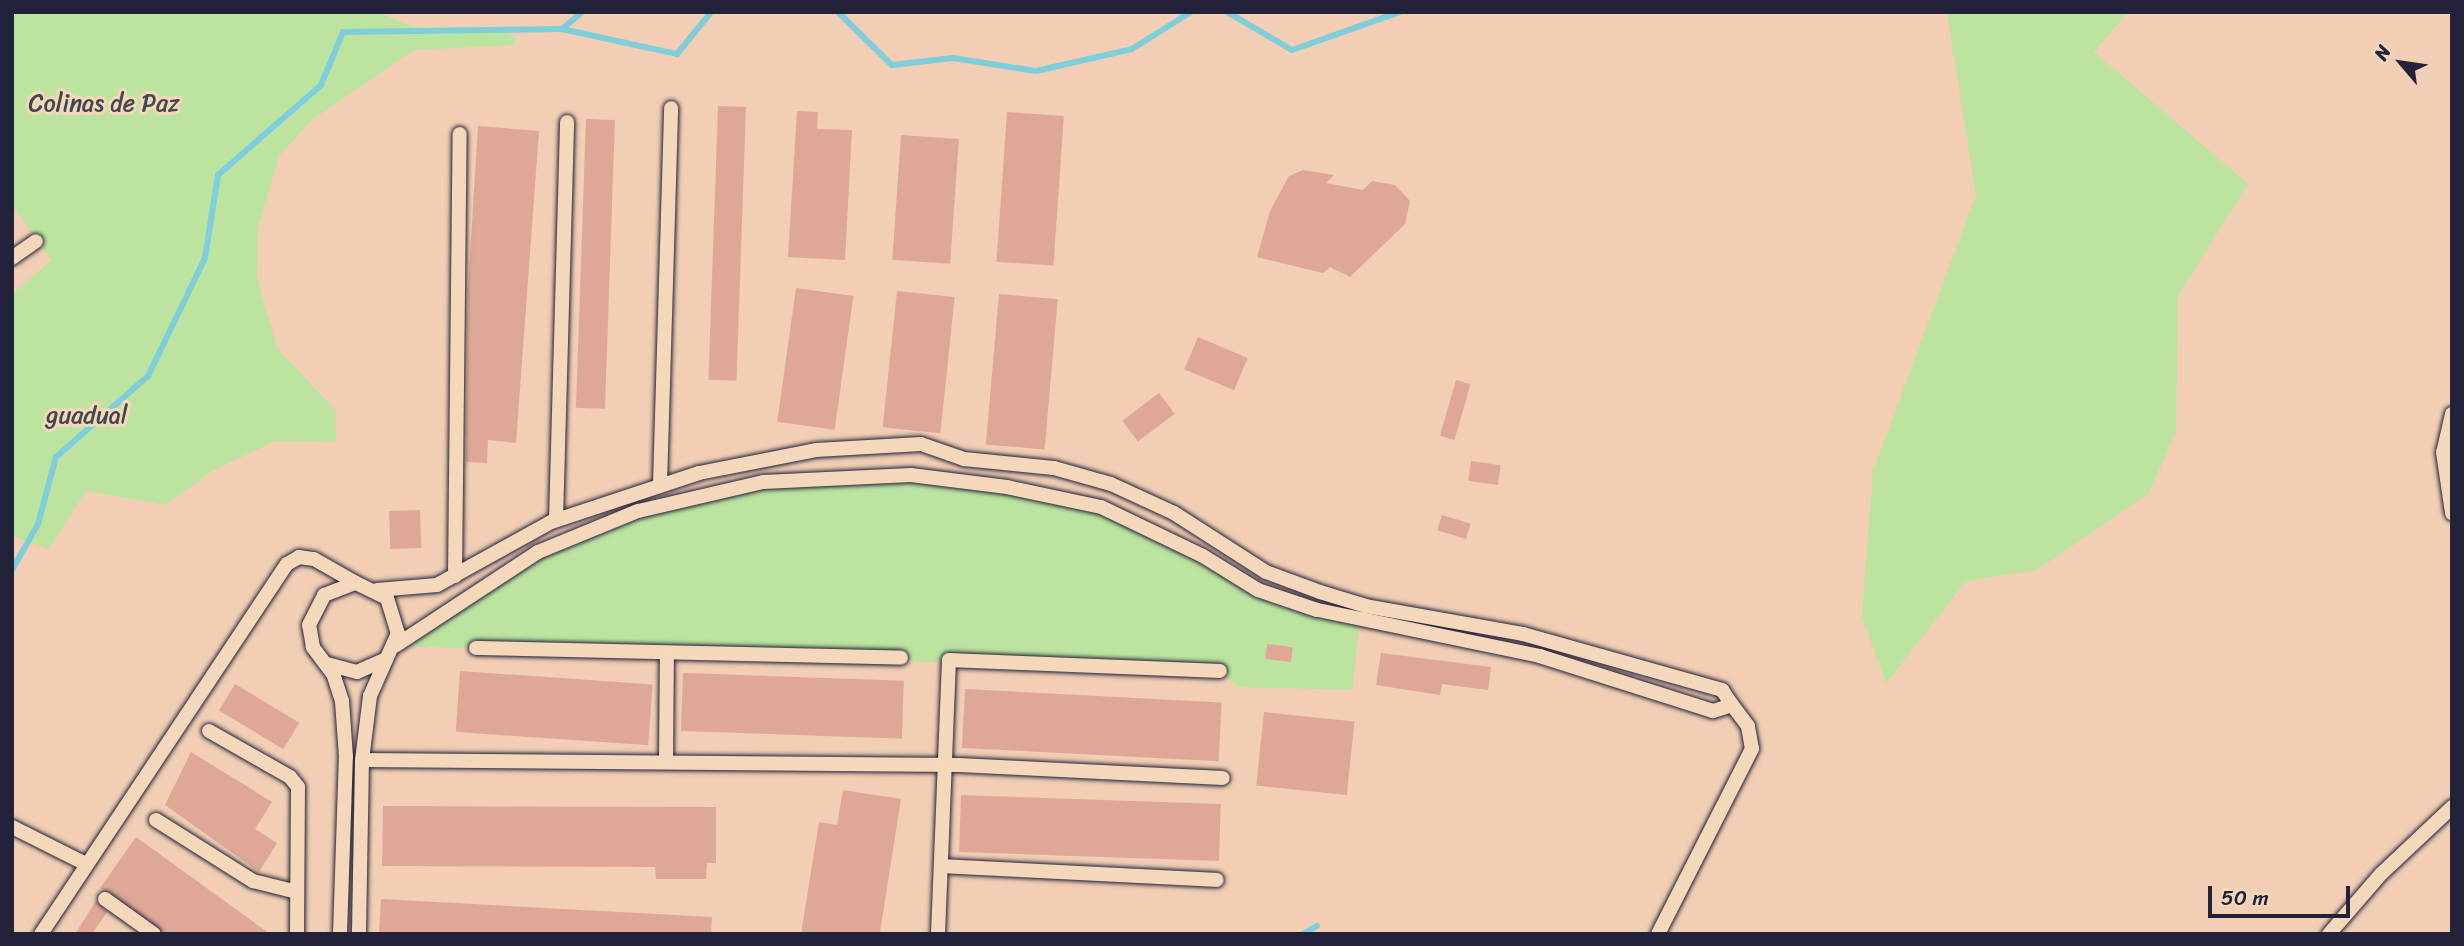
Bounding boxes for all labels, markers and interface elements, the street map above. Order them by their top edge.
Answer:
north arrow [2366,28,2436,98]
text: N [2365,39,2400,66]
park label: Colinas de Paz [29,90,179,118]
park label: guadual [46,402,128,430]
scale bar [2212,872,2354,916]
text: 50 m [2221,879,2269,917]

